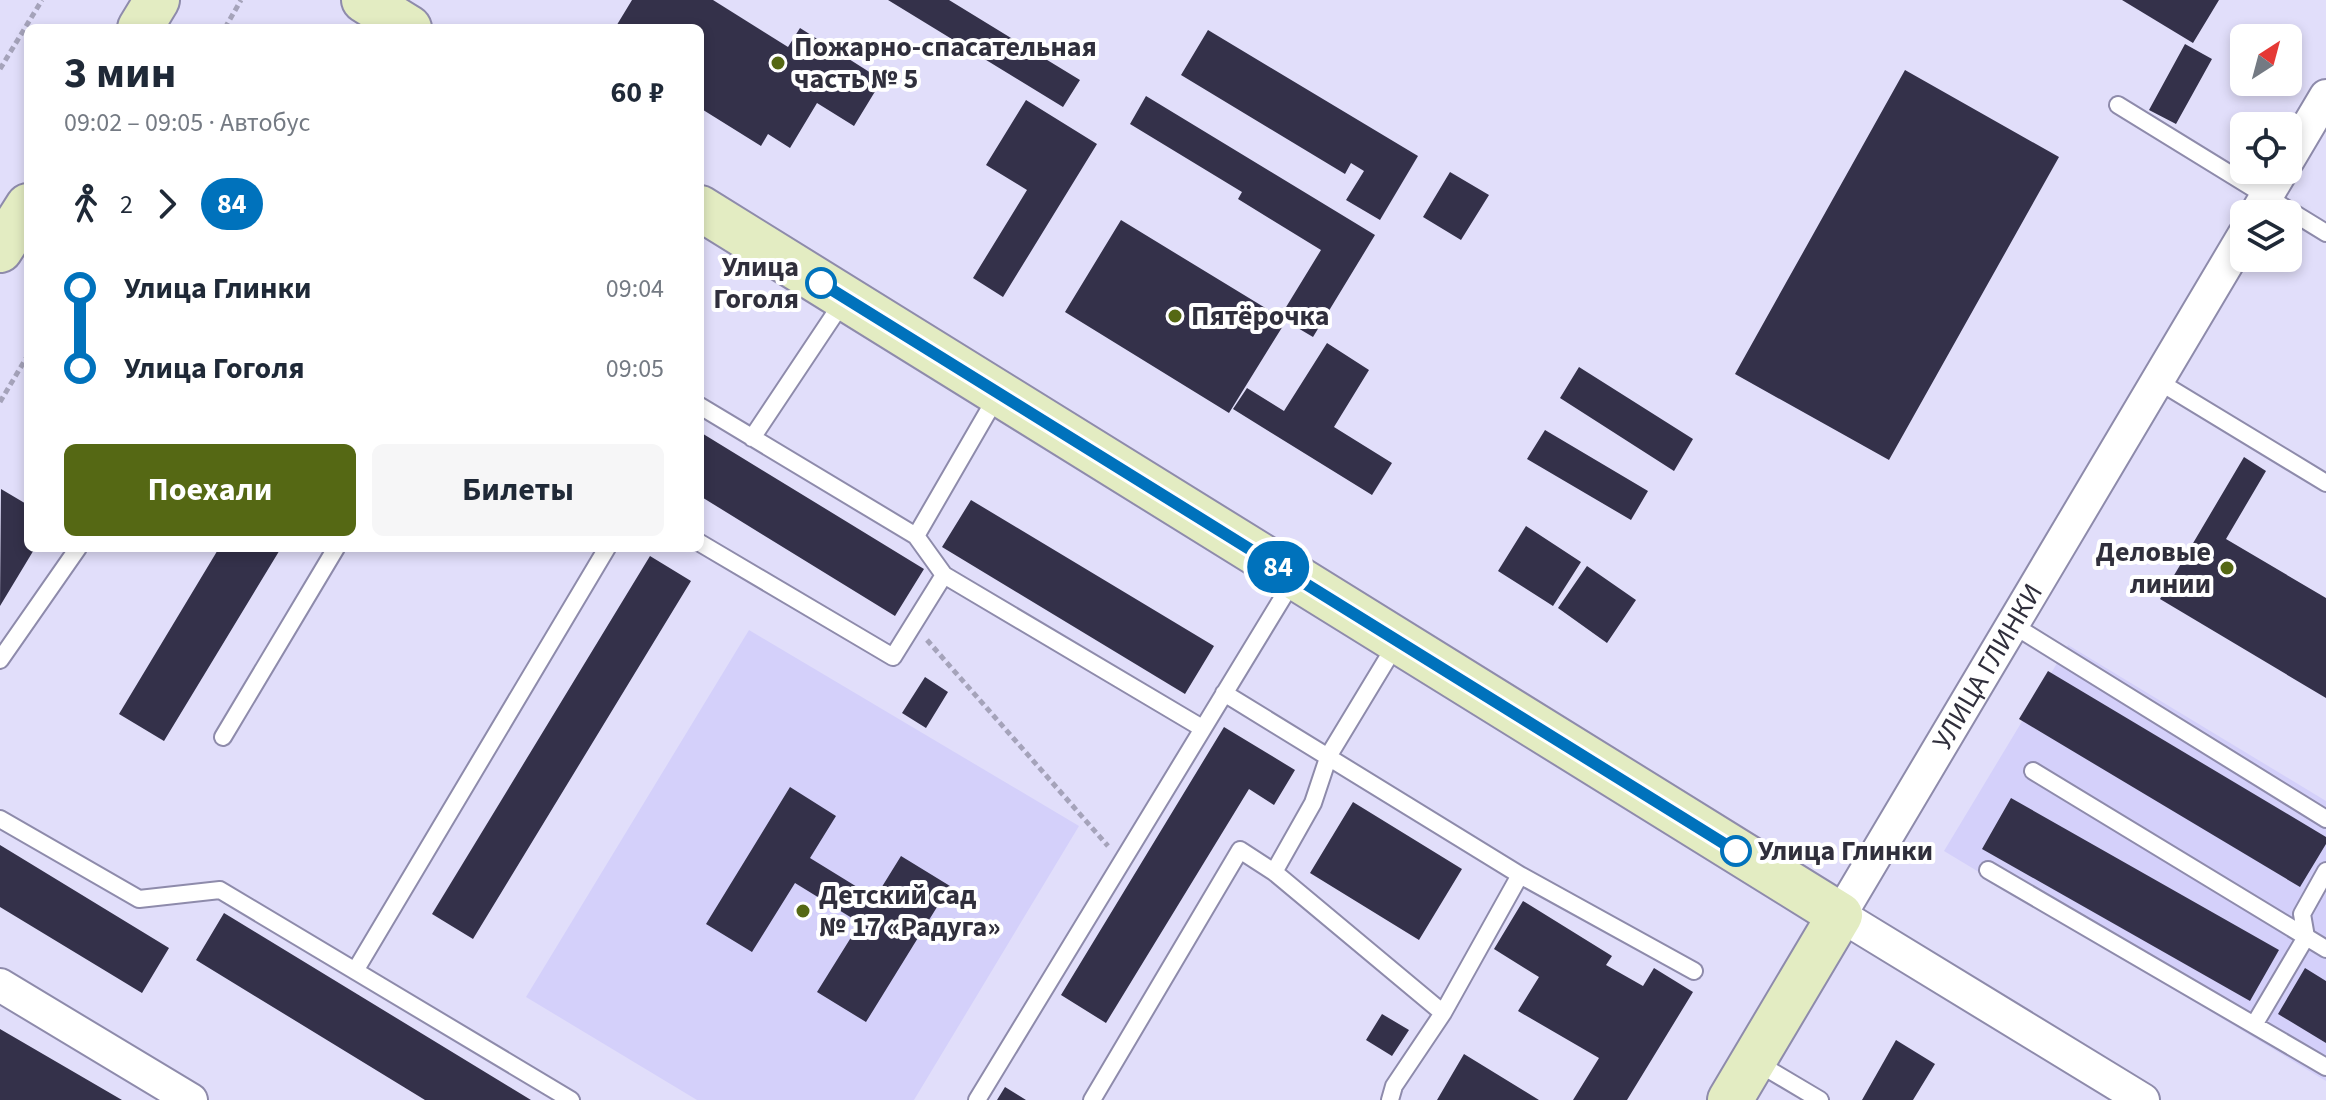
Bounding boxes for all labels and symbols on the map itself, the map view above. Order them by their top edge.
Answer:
north arrow [2230,24,2302,96]
place label: Пожарно-спасательная часть № 5 [794,27,1097,99]
marker: Пожарно-спасательная часть № 5 [769,54,787,72]
place label: Улица Гоголя [713,247,799,319]
marker: Улица Гоголя [806,268,836,298]
place label: Пятёрочка [1191,296,1329,336]
marker: Пятёрочка [1166,307,1184,325]
place label: Деловые линии [2096,532,2211,604]
line badge: 84 [1242,541,1314,593]
marker: Деловые линии [2218,559,2236,577]
street label: УЛИЦА ГЛИНКИ [1923,576,2053,757]
place label: Улица Глинки [1758,831,1933,871]
marker: Улица Глинки [1721,836,1751,866]
place label: Детский сад № 17 «Радуга» [819,875,1001,947]
marker: Детский сад № 17 «Радуга» [794,902,812,920]

